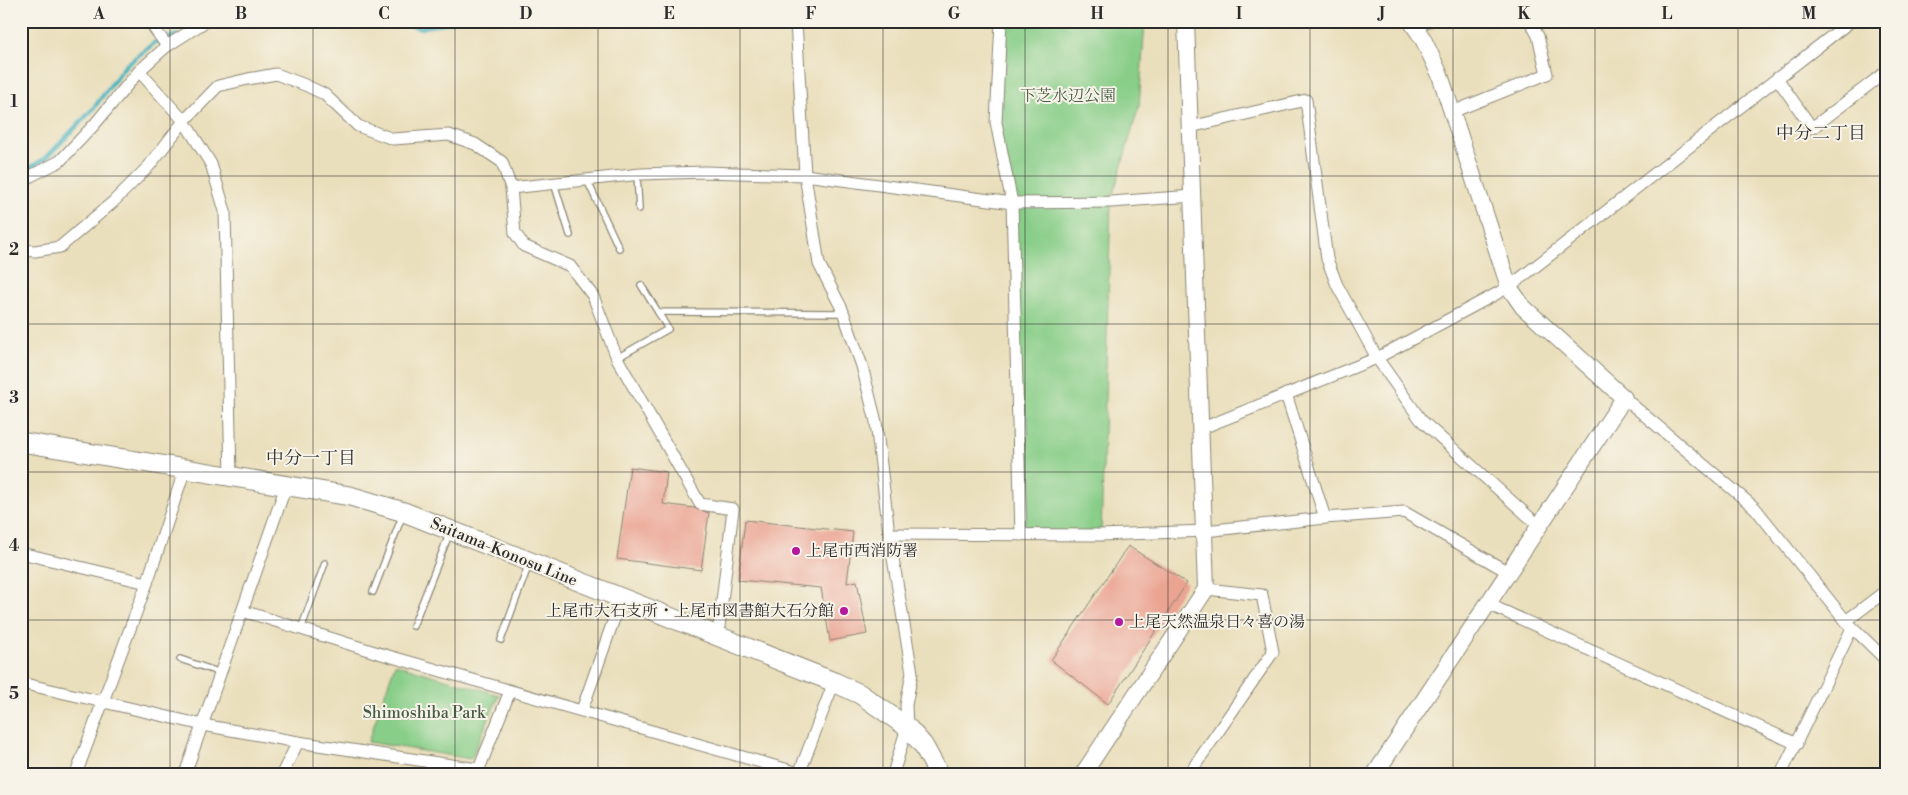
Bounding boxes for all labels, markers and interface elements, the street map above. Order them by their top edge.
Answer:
text: A [92,4,105,24]
text: B [235,4,247,24]
text: C [378,4,390,24]
text: D [520,4,533,24]
text: E [663,4,675,24]
text: F [805,4,817,24]
text: G [948,4,961,24]
text: H [1090,4,1104,24]
text: I [1236,4,1242,24]
text: J [1377,4,1385,24]
text: K [1518,4,1532,24]
text: L [1662,4,1673,24]
text: M [1802,4,1817,24]
park label: 下芝水辺公園 [1020,86,1116,106]
text: 1 [10,92,18,112]
district label: 中分二丁目 [1776,122,1866,145]
text: 2 [9,240,19,260]
text: 3 [9,388,19,408]
district label: 中分一丁目 [266,447,356,470]
street label: Saitama-Konosu Line [428,513,580,591]
text: 4 [9,536,20,556]
place label: 上尾市西消防署 [806,541,918,561]
marker: 上尾市西消防署 [790,545,802,557]
place label: 上尾市大石支所・上尾市図書館大石分館 [546,601,834,621]
marker: 上尾市大石支所・上尾市図書館大石分館 [838,605,850,617]
place label: 上尾天然温泉日々喜の湯 [1129,612,1305,632]
marker: 上尾天然温泉日々喜の湯 [1113,616,1125,628]
text: 5 [9,684,19,704]
park label: Shimoshiba Park [363,703,487,723]

